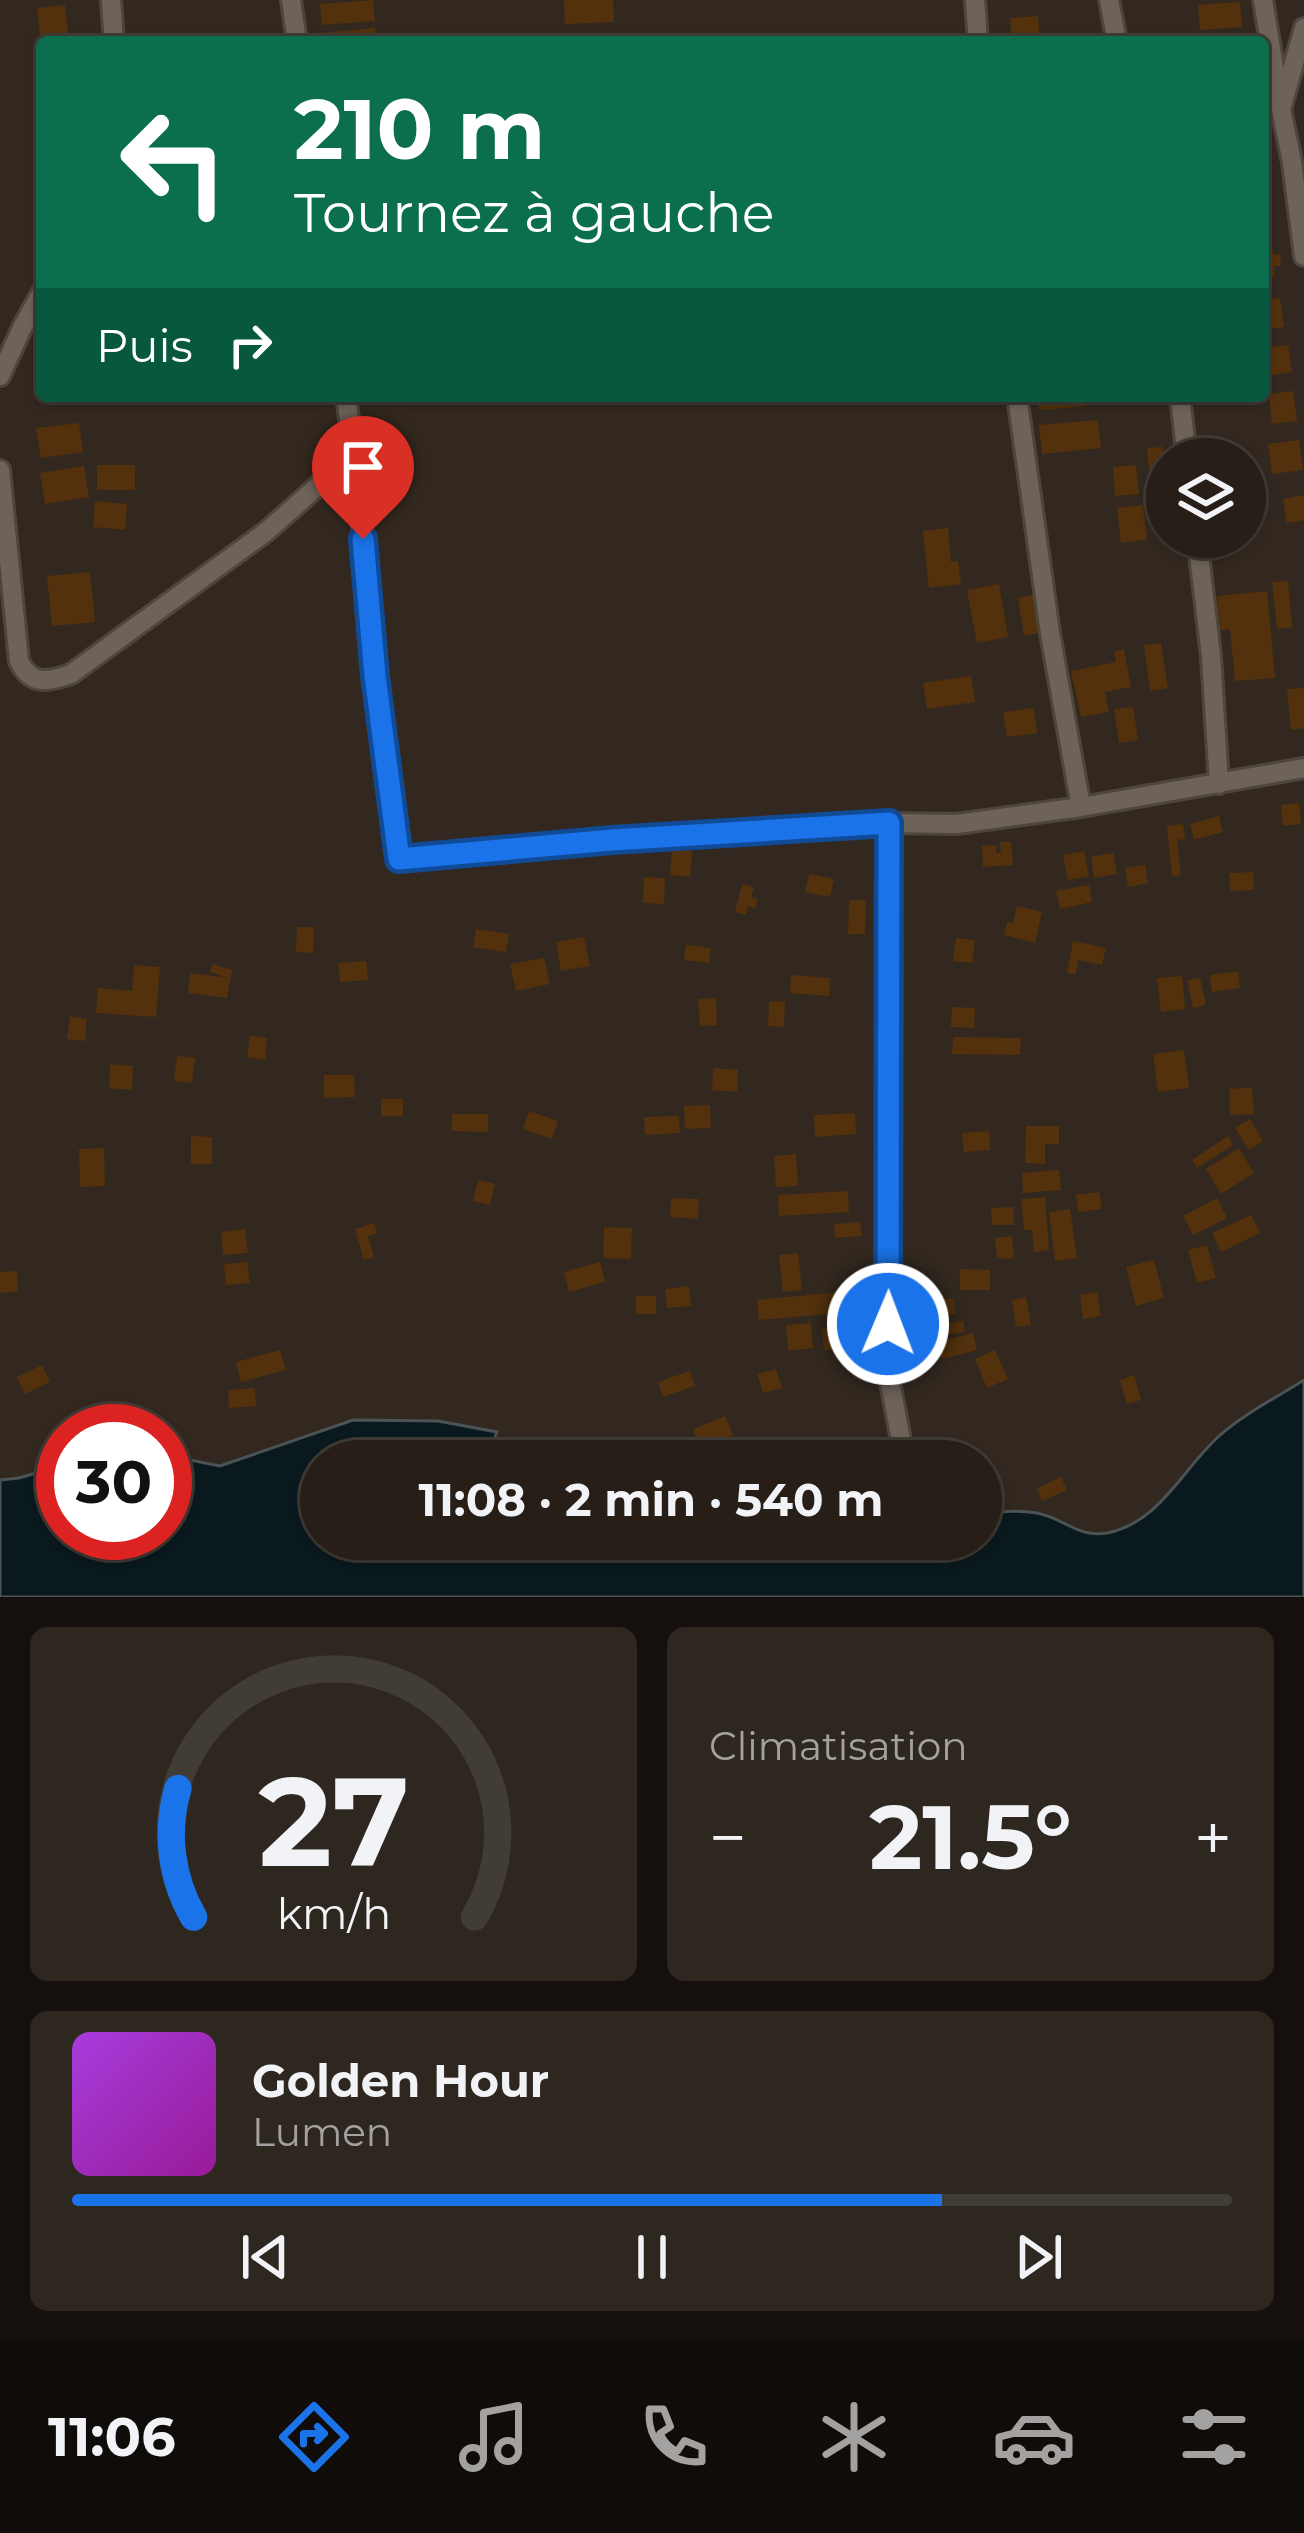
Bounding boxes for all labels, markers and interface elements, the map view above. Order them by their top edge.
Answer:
text: 210 m [294,78,545,180]
icon: left [96,84,252,240]
text: Tournez à gauche [294,180,774,246]
icon: right [217,312,283,378]
text: Puis [96,318,193,373]
pin [312,416,414,539]
icon: arrive [330,434,396,500]
map controls [1146,438,1266,558]
button: layers [1146,438,1266,558]
position arrow [825,1261,951,1387]
speed limit sign: 30 [36,1404,192,1560]
text: 11:08 · 2 min · 540 m [419,1472,883,1527]
text: Climatisation [709,1722,968,1770]
text: 27 [258,1745,409,1897]
text: 21.5° [869,1782,1072,1892]
text: − [709,1797,747,1878]
text: + [1194,1797,1232,1878]
text: km/h [276,1887,391,1940]
text: Golden Hour [252,2053,549,2108]
text: Lumen [252,2108,392,2156]
icon: previous [232,2224,298,2290]
icon: pause [619,2224,685,2290]
icon: next [1006,2224,1072,2290]
icon: directions [272,2395,356,2479]
icon: music [452,2395,536,2479]
icon: phone [632,2395,716,2479]
icon: climate [812,2395,896,2479]
icon: car [992,2395,1076,2479]
icon: filters [1172,2395,1256,2479]
text: 11:06 [48,2404,176,2470]

